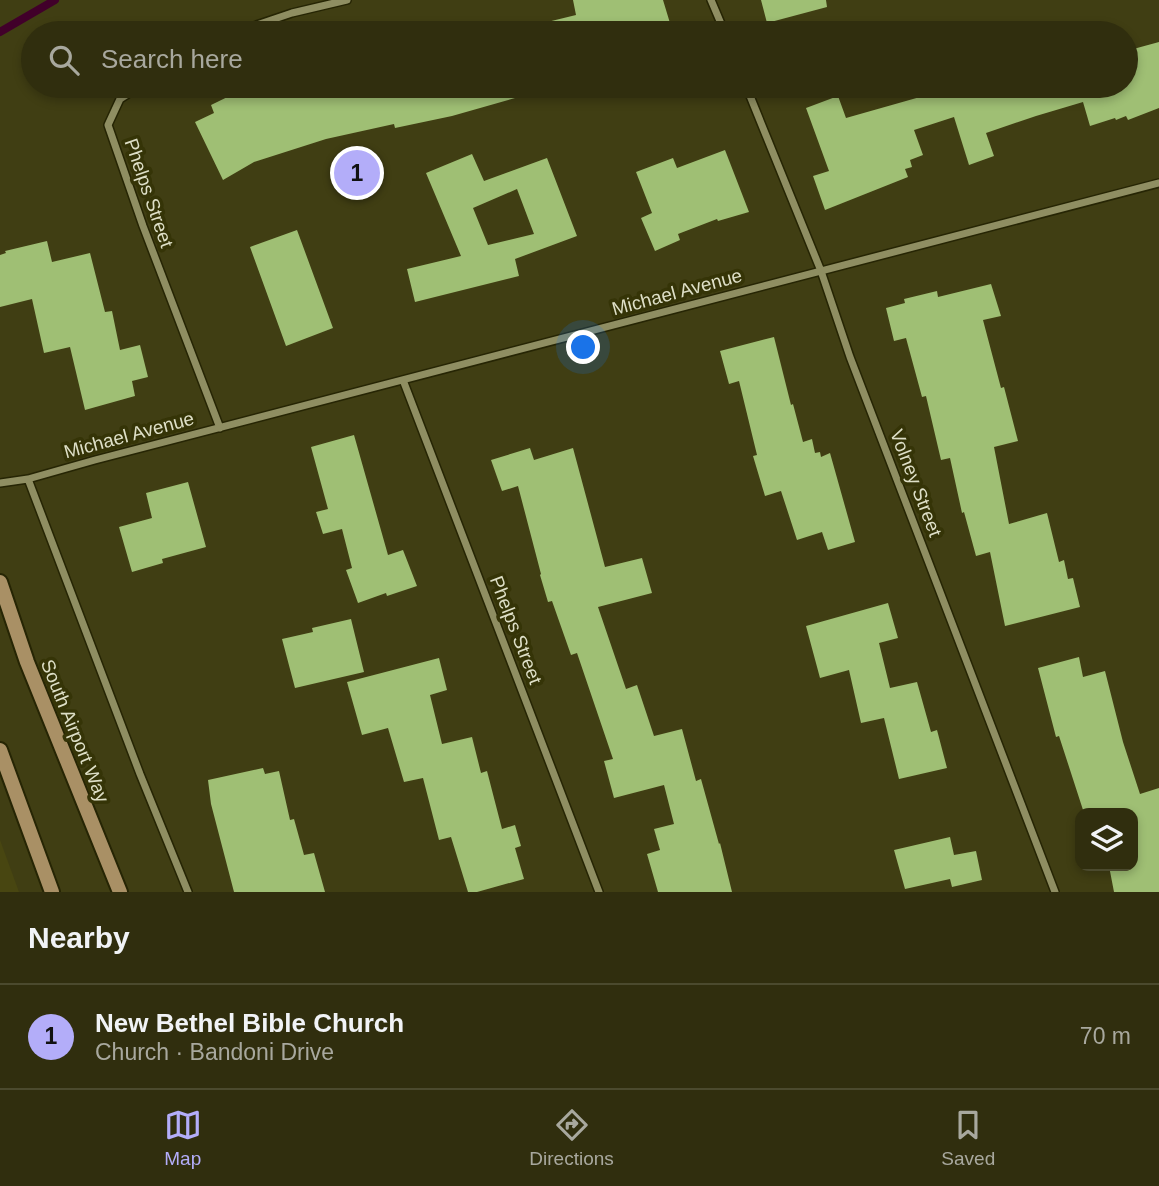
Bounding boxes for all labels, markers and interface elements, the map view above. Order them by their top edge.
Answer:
search box [21,21,1138,98]
icon: search [45,41,83,79]
text: Search here [101,44,243,74]
street label: Phelps Street [121,136,178,251]
pin: 1 [334,147,380,199]
street label: Michael Avenue [610,265,744,319]
your location [566,330,600,364]
street label: Michael Avenue [62,408,196,462]
street label: Volney Street [886,426,946,540]
street label: Phelps Street [486,573,546,688]
street label: South Airport Way [37,656,113,806]
map controls [1075,808,1138,871]
button: layers [1075,808,1138,871]
text: Nearby [28,921,130,954]
text: New Bethel Bible Church [95,1008,404,1038]
text: 1 [45,1023,57,1049]
text: 70 m [1080,1023,1131,1049]
text: Church · Bandoni Drive [95,1039,334,1065]
tab: Map [164,1106,202,1170]
tab: Directions [529,1106,614,1170]
tab: Saved [941,1106,995,1170]

